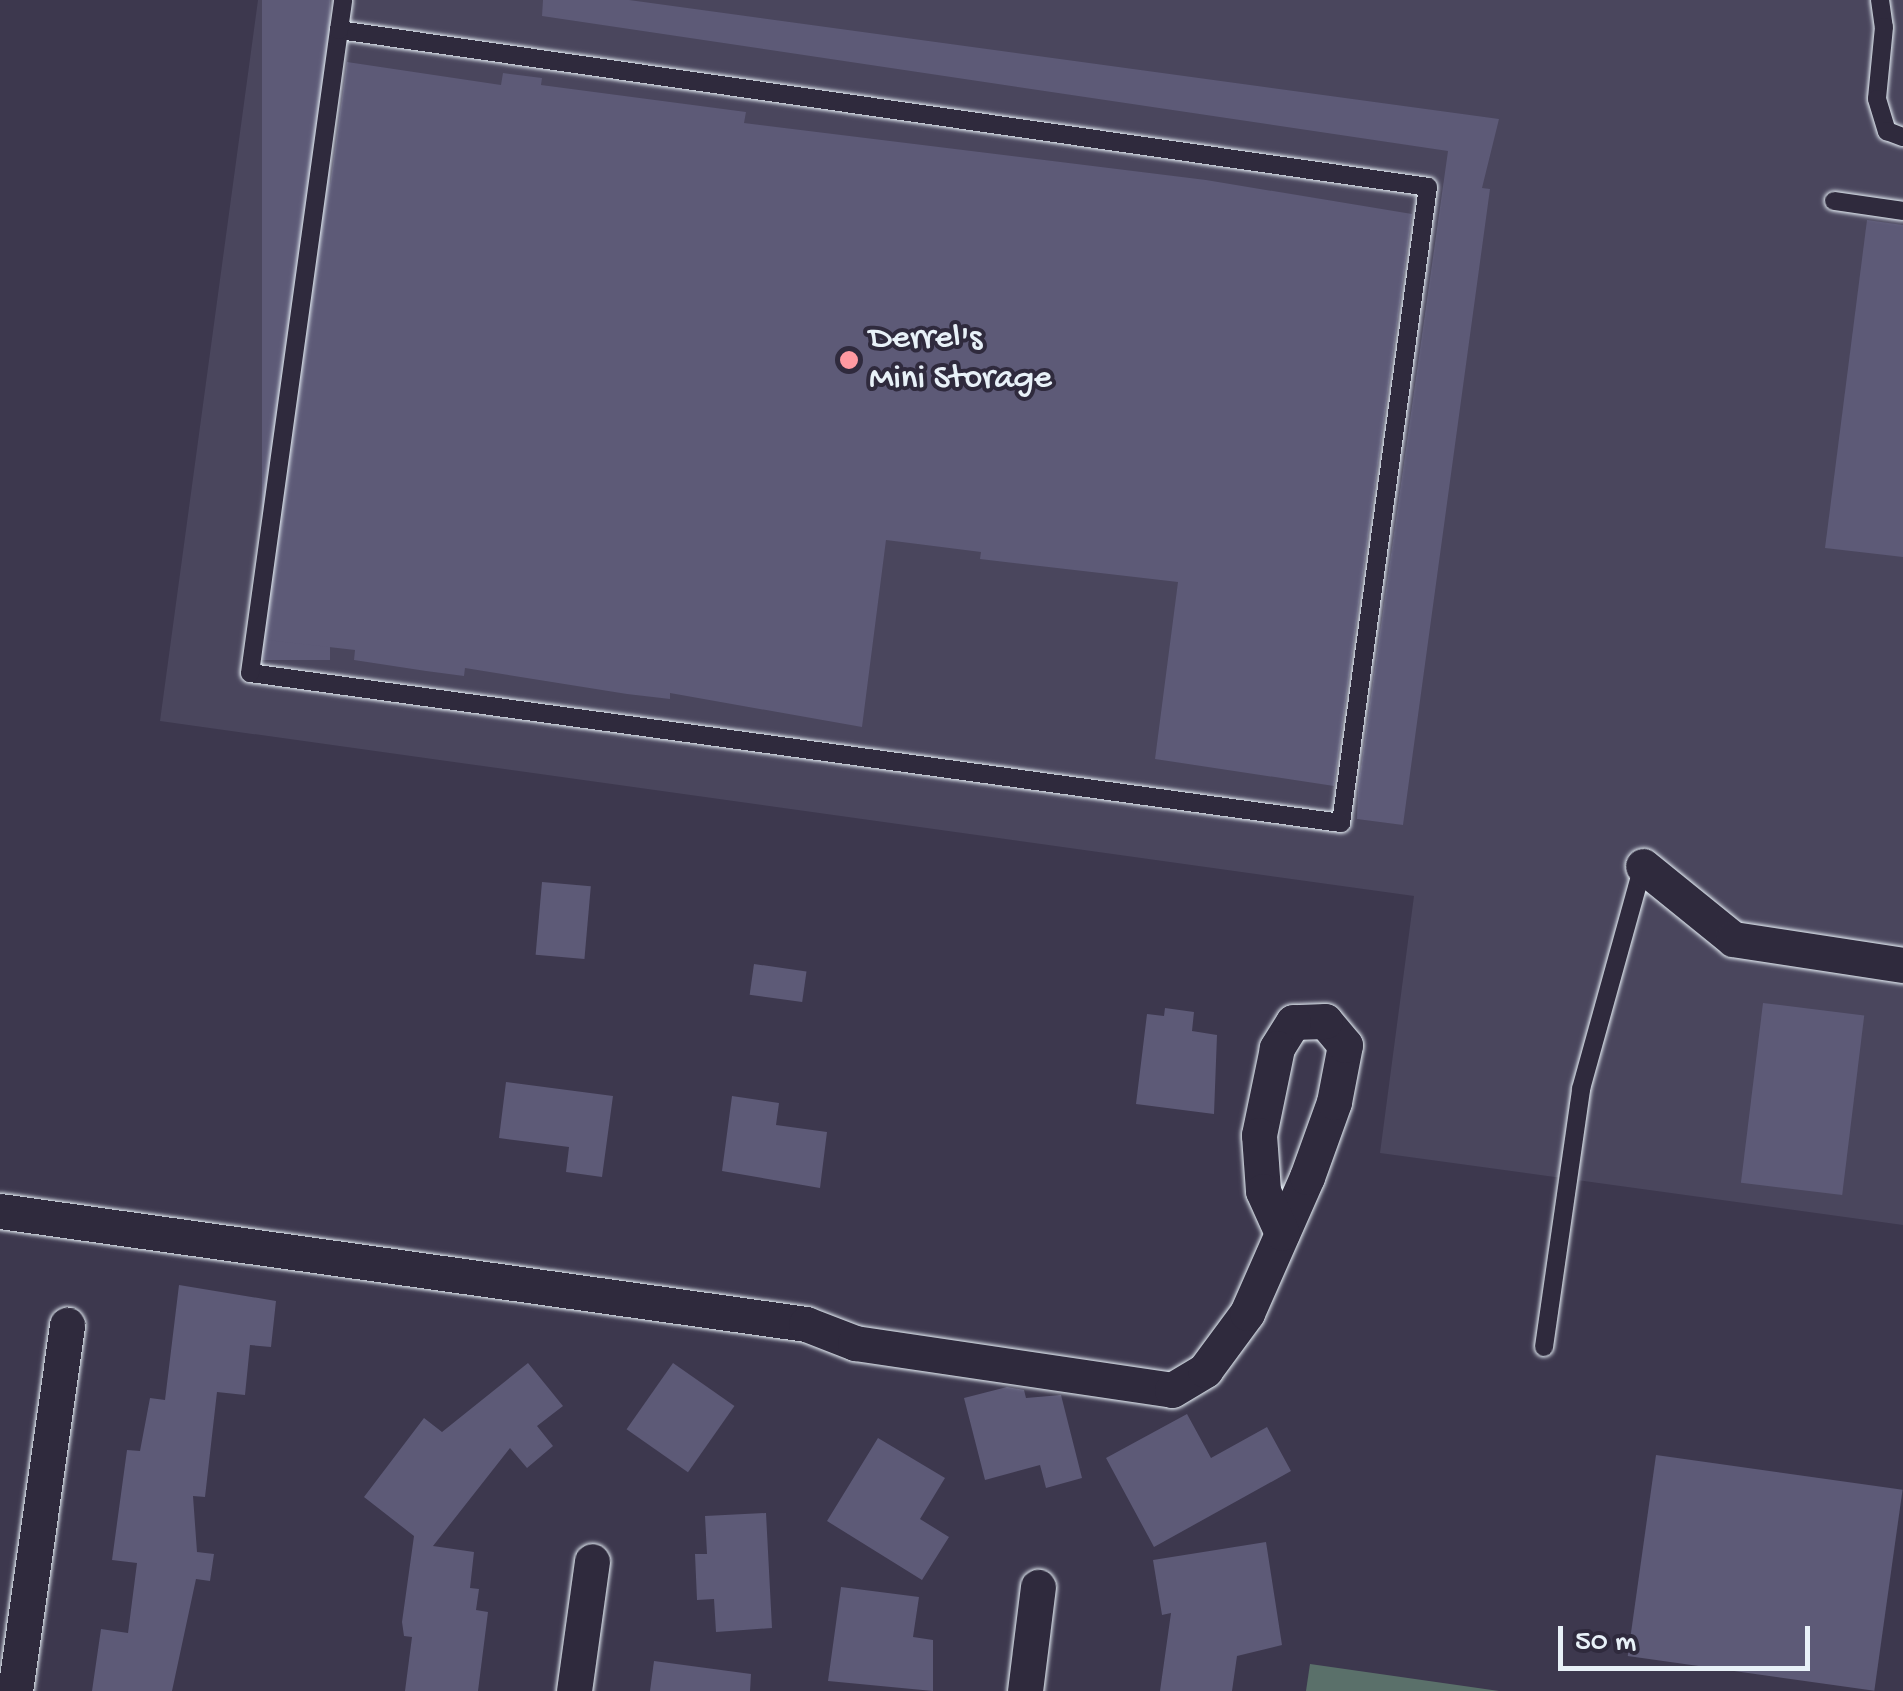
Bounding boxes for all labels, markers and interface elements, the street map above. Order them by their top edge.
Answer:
place label: Derrel's Mini Storage [869,319,1052,401]
marker: Derrel's Mini Storage [838,349,860,371]
scale bar [1563,1606,1816,1668]
text: 50 m [1575,1626,1636,1661]

